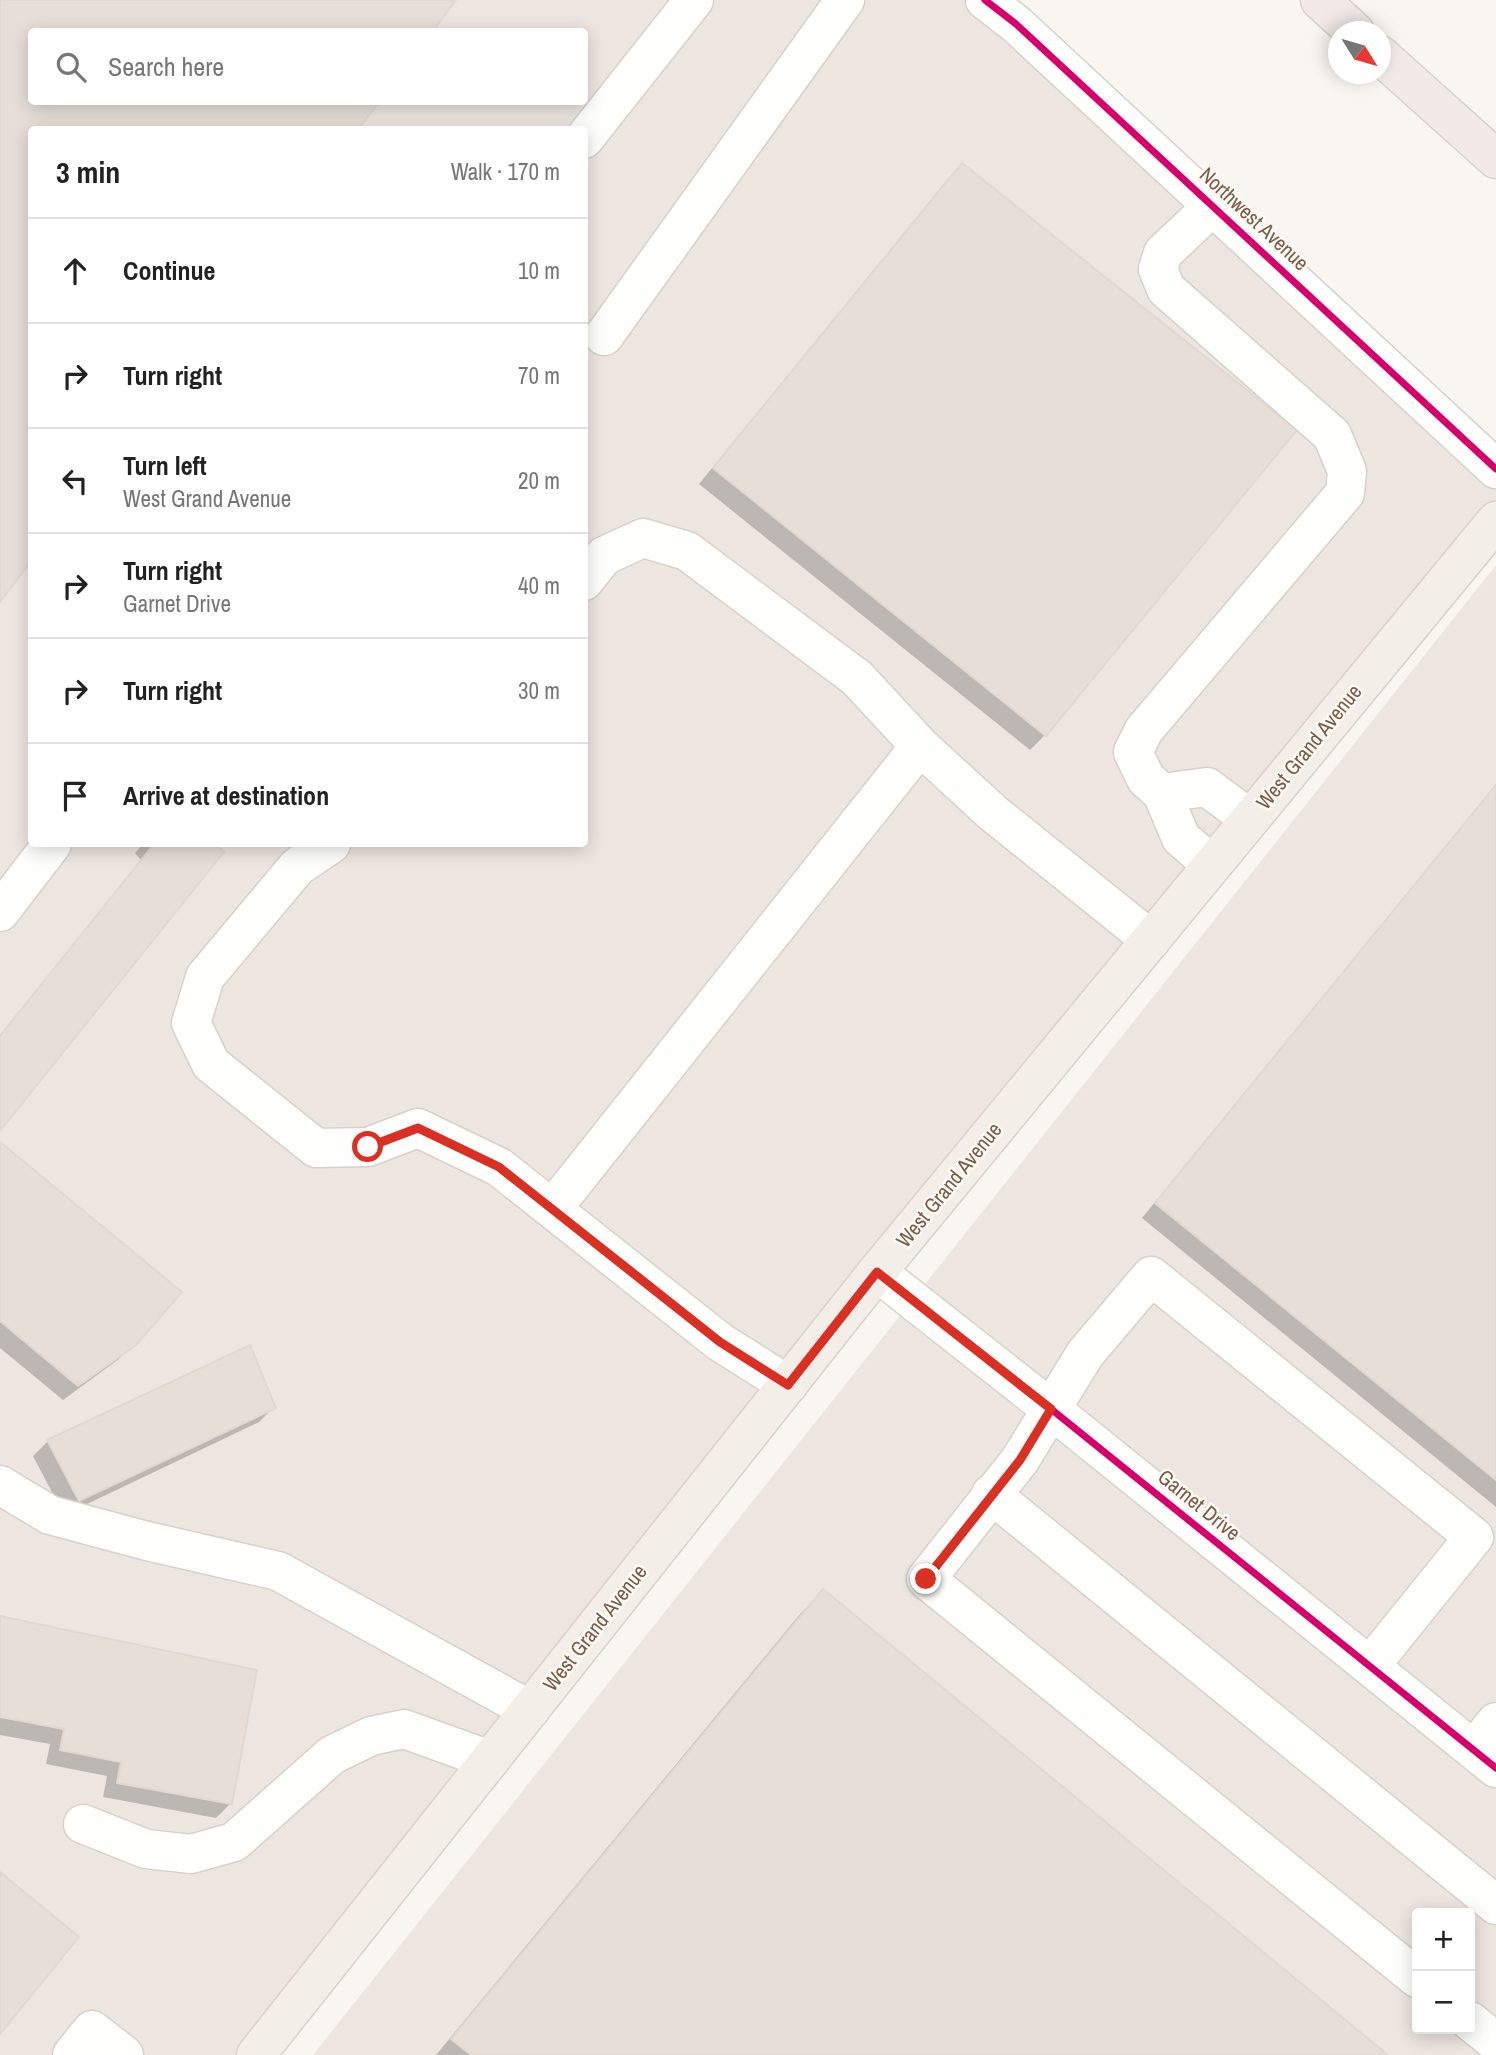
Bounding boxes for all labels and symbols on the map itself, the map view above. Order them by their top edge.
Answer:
north arrow [1328,21,1391,84]
street label: Northwest Avenue [1193,160,1315,277]
street label: West Grand Avenue [1249,678,1368,815]
street label: West Grand Avenue [889,1116,1008,1253]
route start [352,1131,383,1162]
street label: Garnet Drive [1152,1462,1247,1547]
street label: West Grand Avenue [536,1558,653,1697]
route end [910,1563,941,1594]

